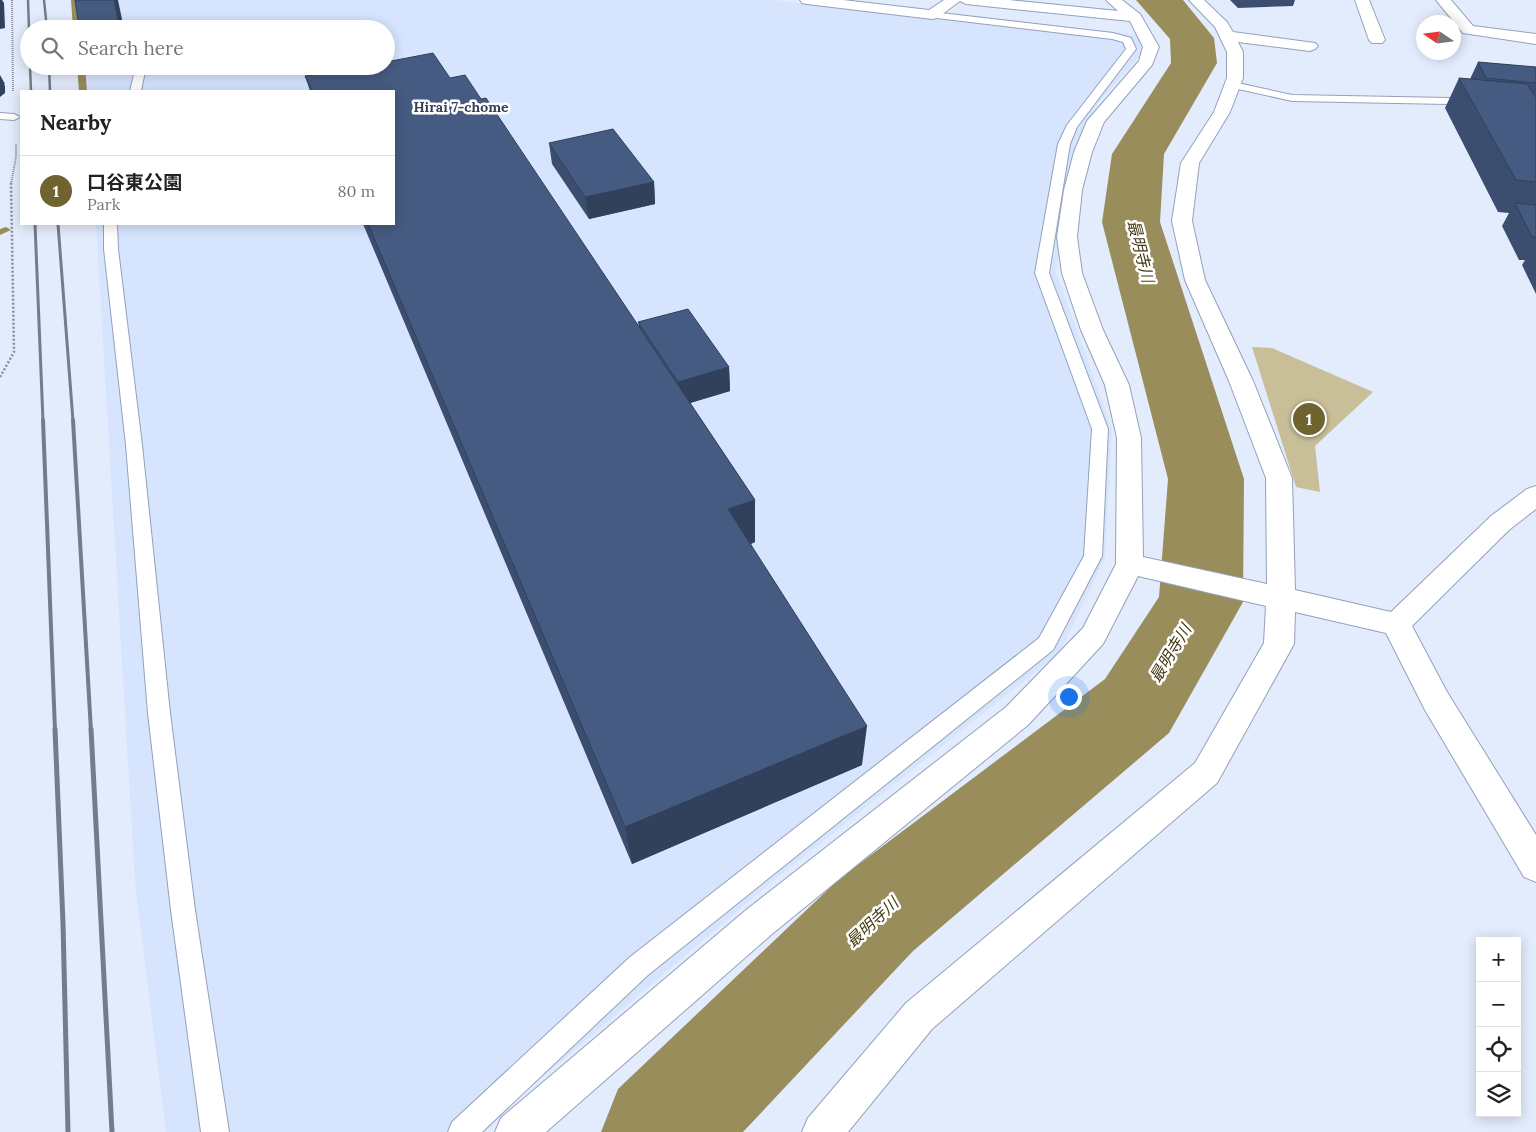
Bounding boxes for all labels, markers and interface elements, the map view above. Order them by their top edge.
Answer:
north arrow [1416,15,1461,60]
search box [20,20,395,75]
icon: search [38,34,66,62]
text: Search here [78,36,184,60]
district label: Hirai 7-chome [413,98,509,116]
text: Nearby [40,109,111,136]
text: 口谷東公園 [87,170,182,194]
text: 1 [53,181,59,201]
text: 80 m [338,181,375,201]
text: Park [87,194,120,214]
water label: 最明寺川 [1124,218,1159,286]
pin: 1 [1293,400,1325,438]
water label: 最明寺川 [1145,619,1196,686]
your location [1056,684,1082,710]
water label: 最明寺川 [842,892,904,951]
map controls [1476,937,1521,1117]
button: + [1476,937,1521,982]
button: − [1476,982,1521,1027]
button: locate [1476,1027,1521,1072]
button: layers [1476,1072,1521,1117]

